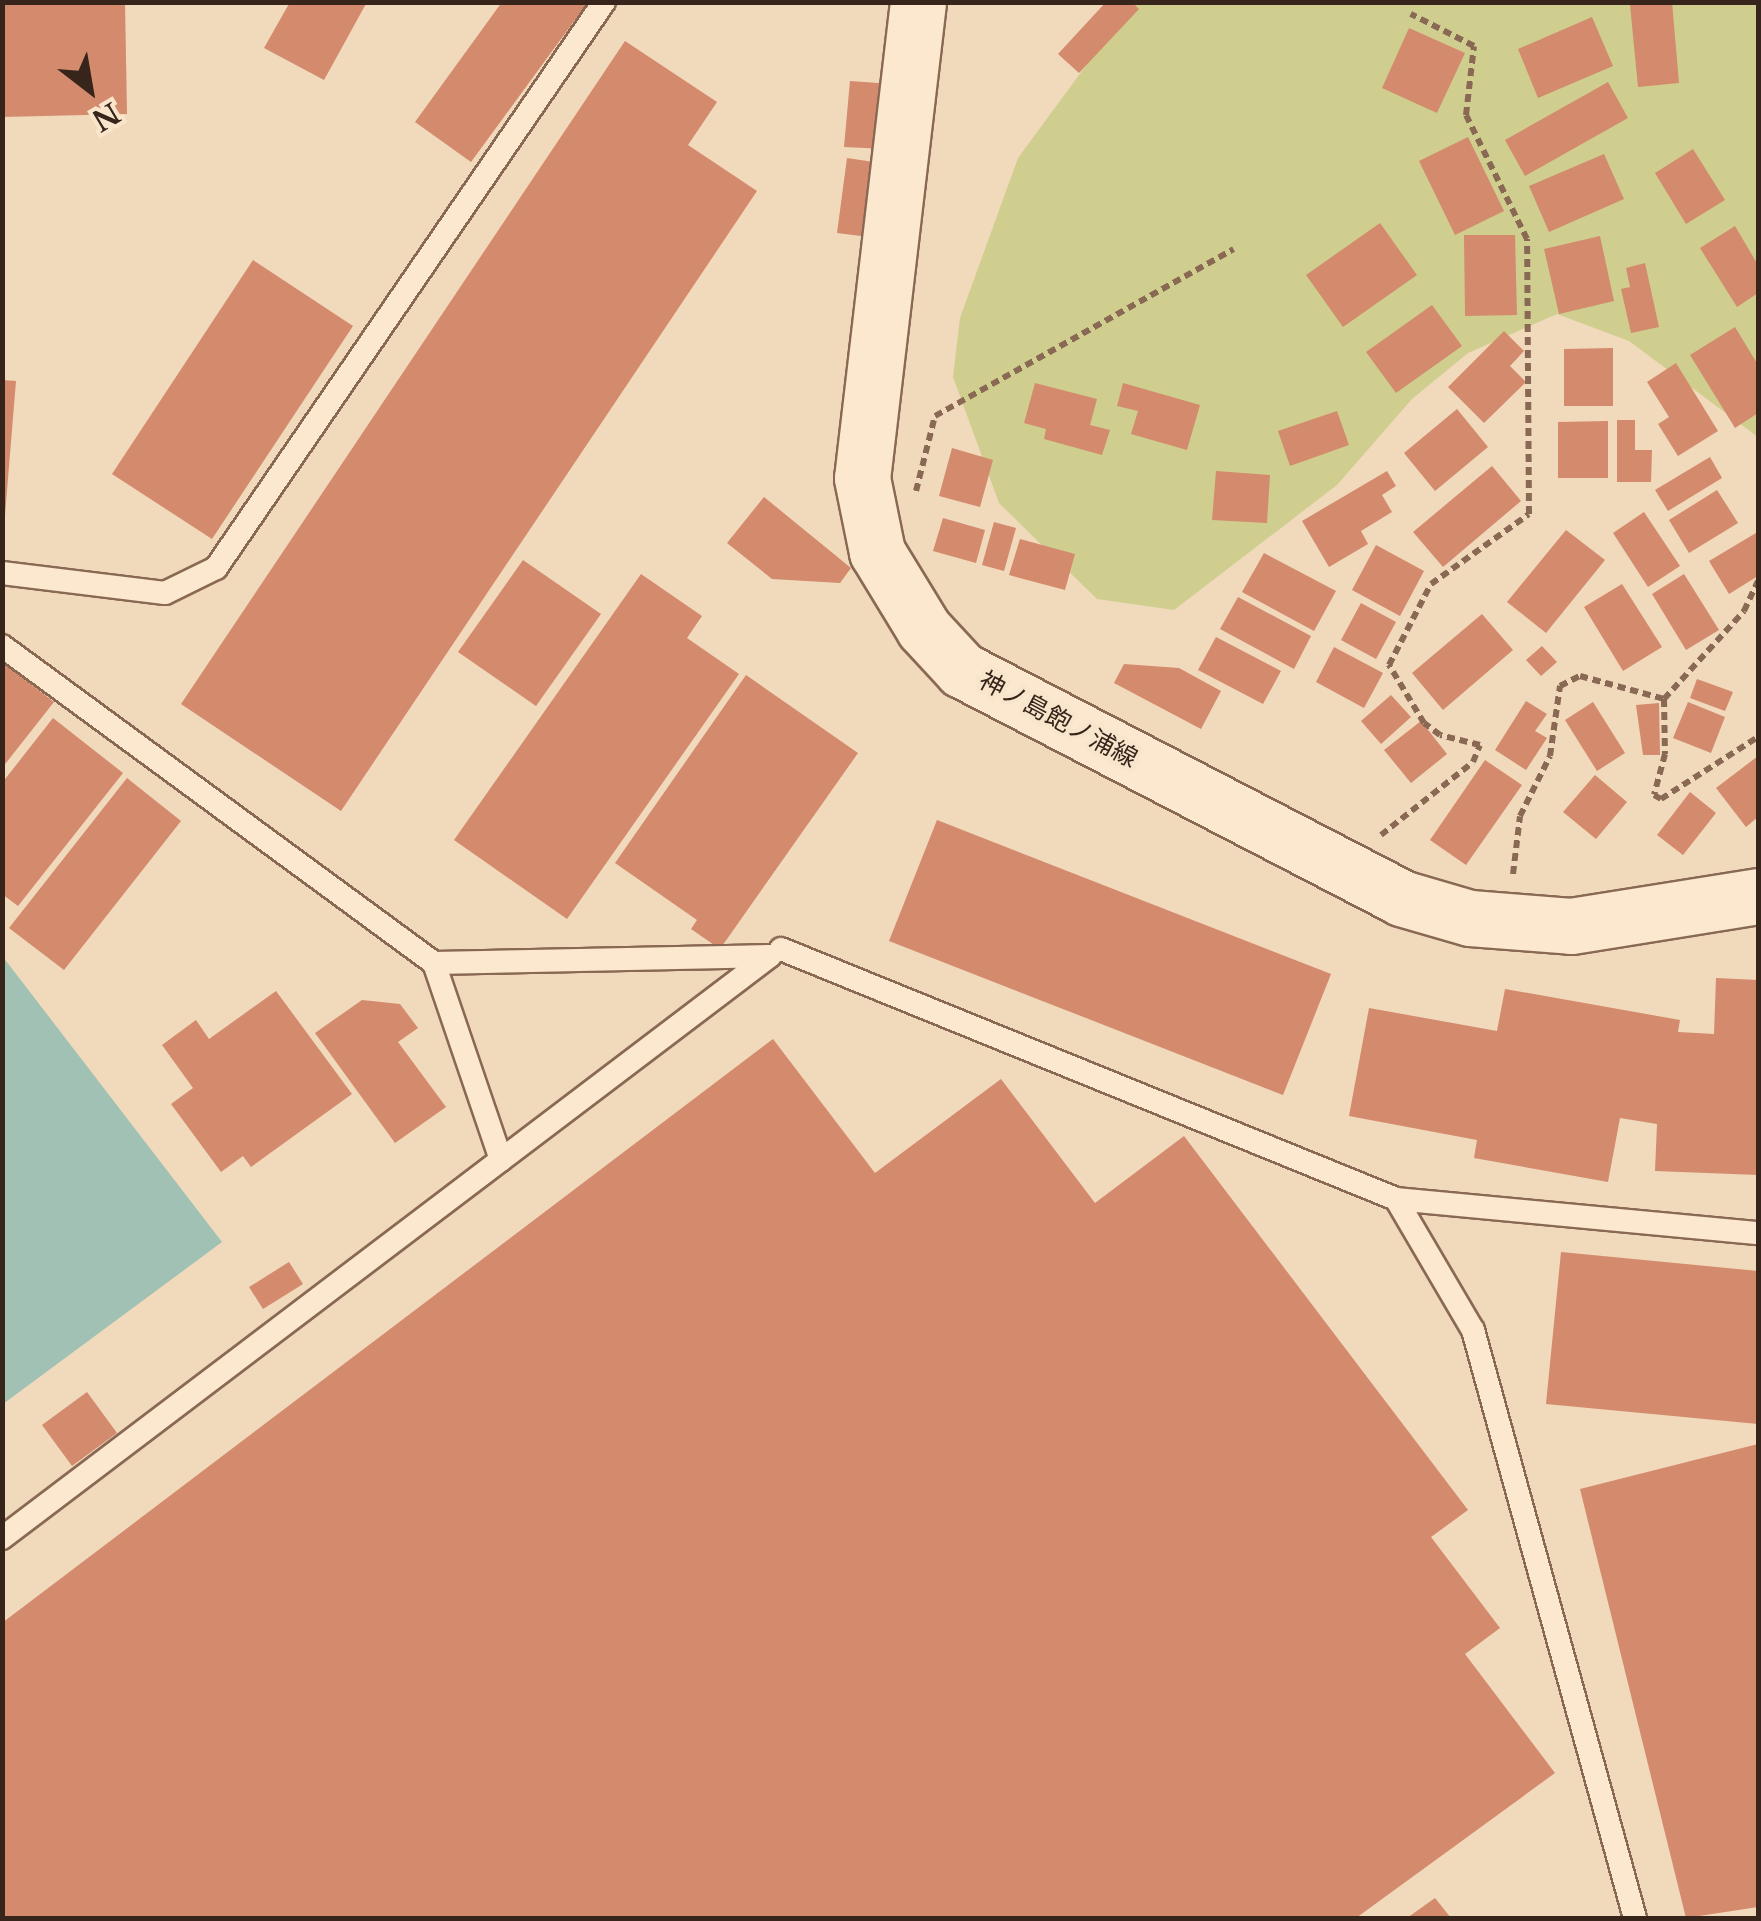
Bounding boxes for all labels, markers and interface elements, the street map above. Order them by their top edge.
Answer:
north arrow [40,40,140,140]
text: N [85,94,126,138]
street label: 神ノ島飽ノ浦線 [974,666,1142,774]

